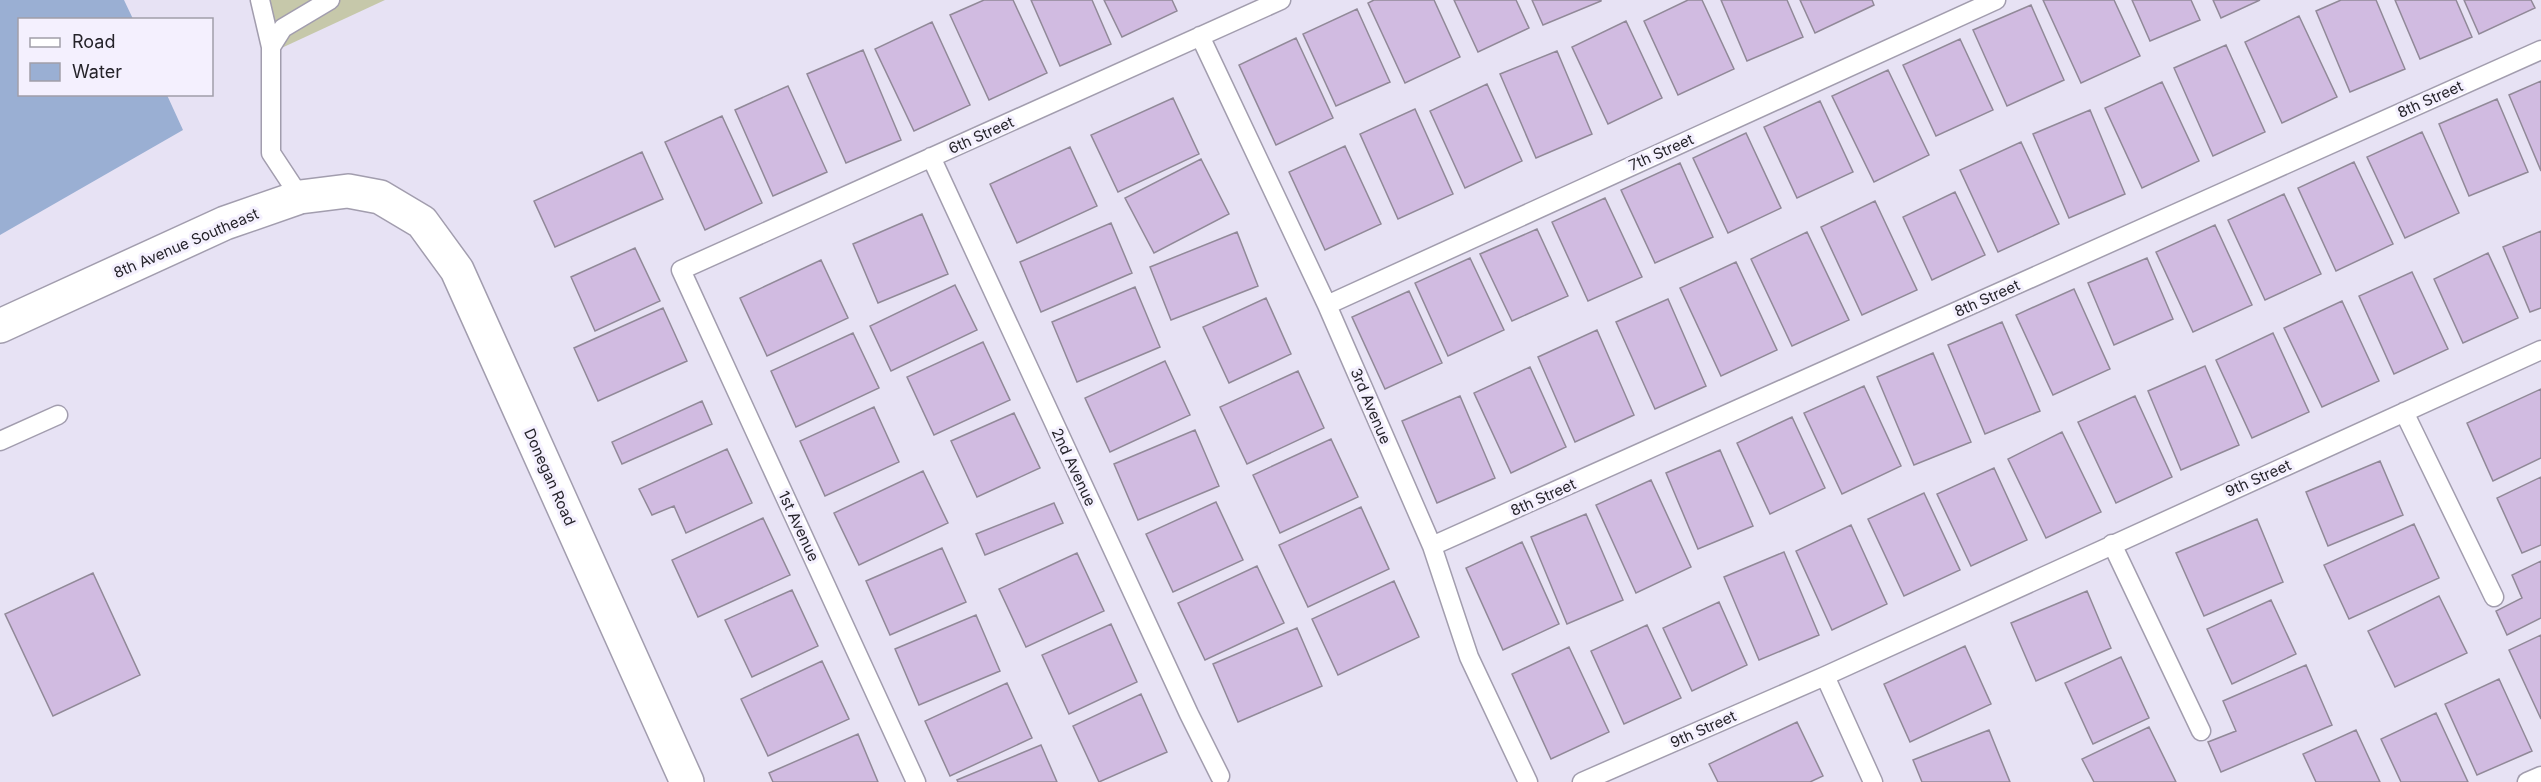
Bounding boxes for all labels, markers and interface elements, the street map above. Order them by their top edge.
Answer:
legend [18,18,213,96]
text: Road [72,31,115,52]
text: Water [72,61,122,82]
street label: 8th Street [2394,76,2466,122]
street label: 6th Street [945,112,1017,158]
street label: 7th Street [1626,129,1696,175]
street label: 8th Avenue Southeast [111,204,261,282]
street label: 8th Street [1951,275,2023,321]
street label: 3rd Avenue [1346,365,1396,447]
street label: Donegan Road [520,425,580,529]
street label: 2nd Avenue [1048,425,1100,509]
street label: 9th Street [2222,455,2294,501]
street label: 8th Street [1507,474,1579,520]
street label: 1st Avenue [774,488,824,564]
street label: 9th Street [1667,706,1739,752]

